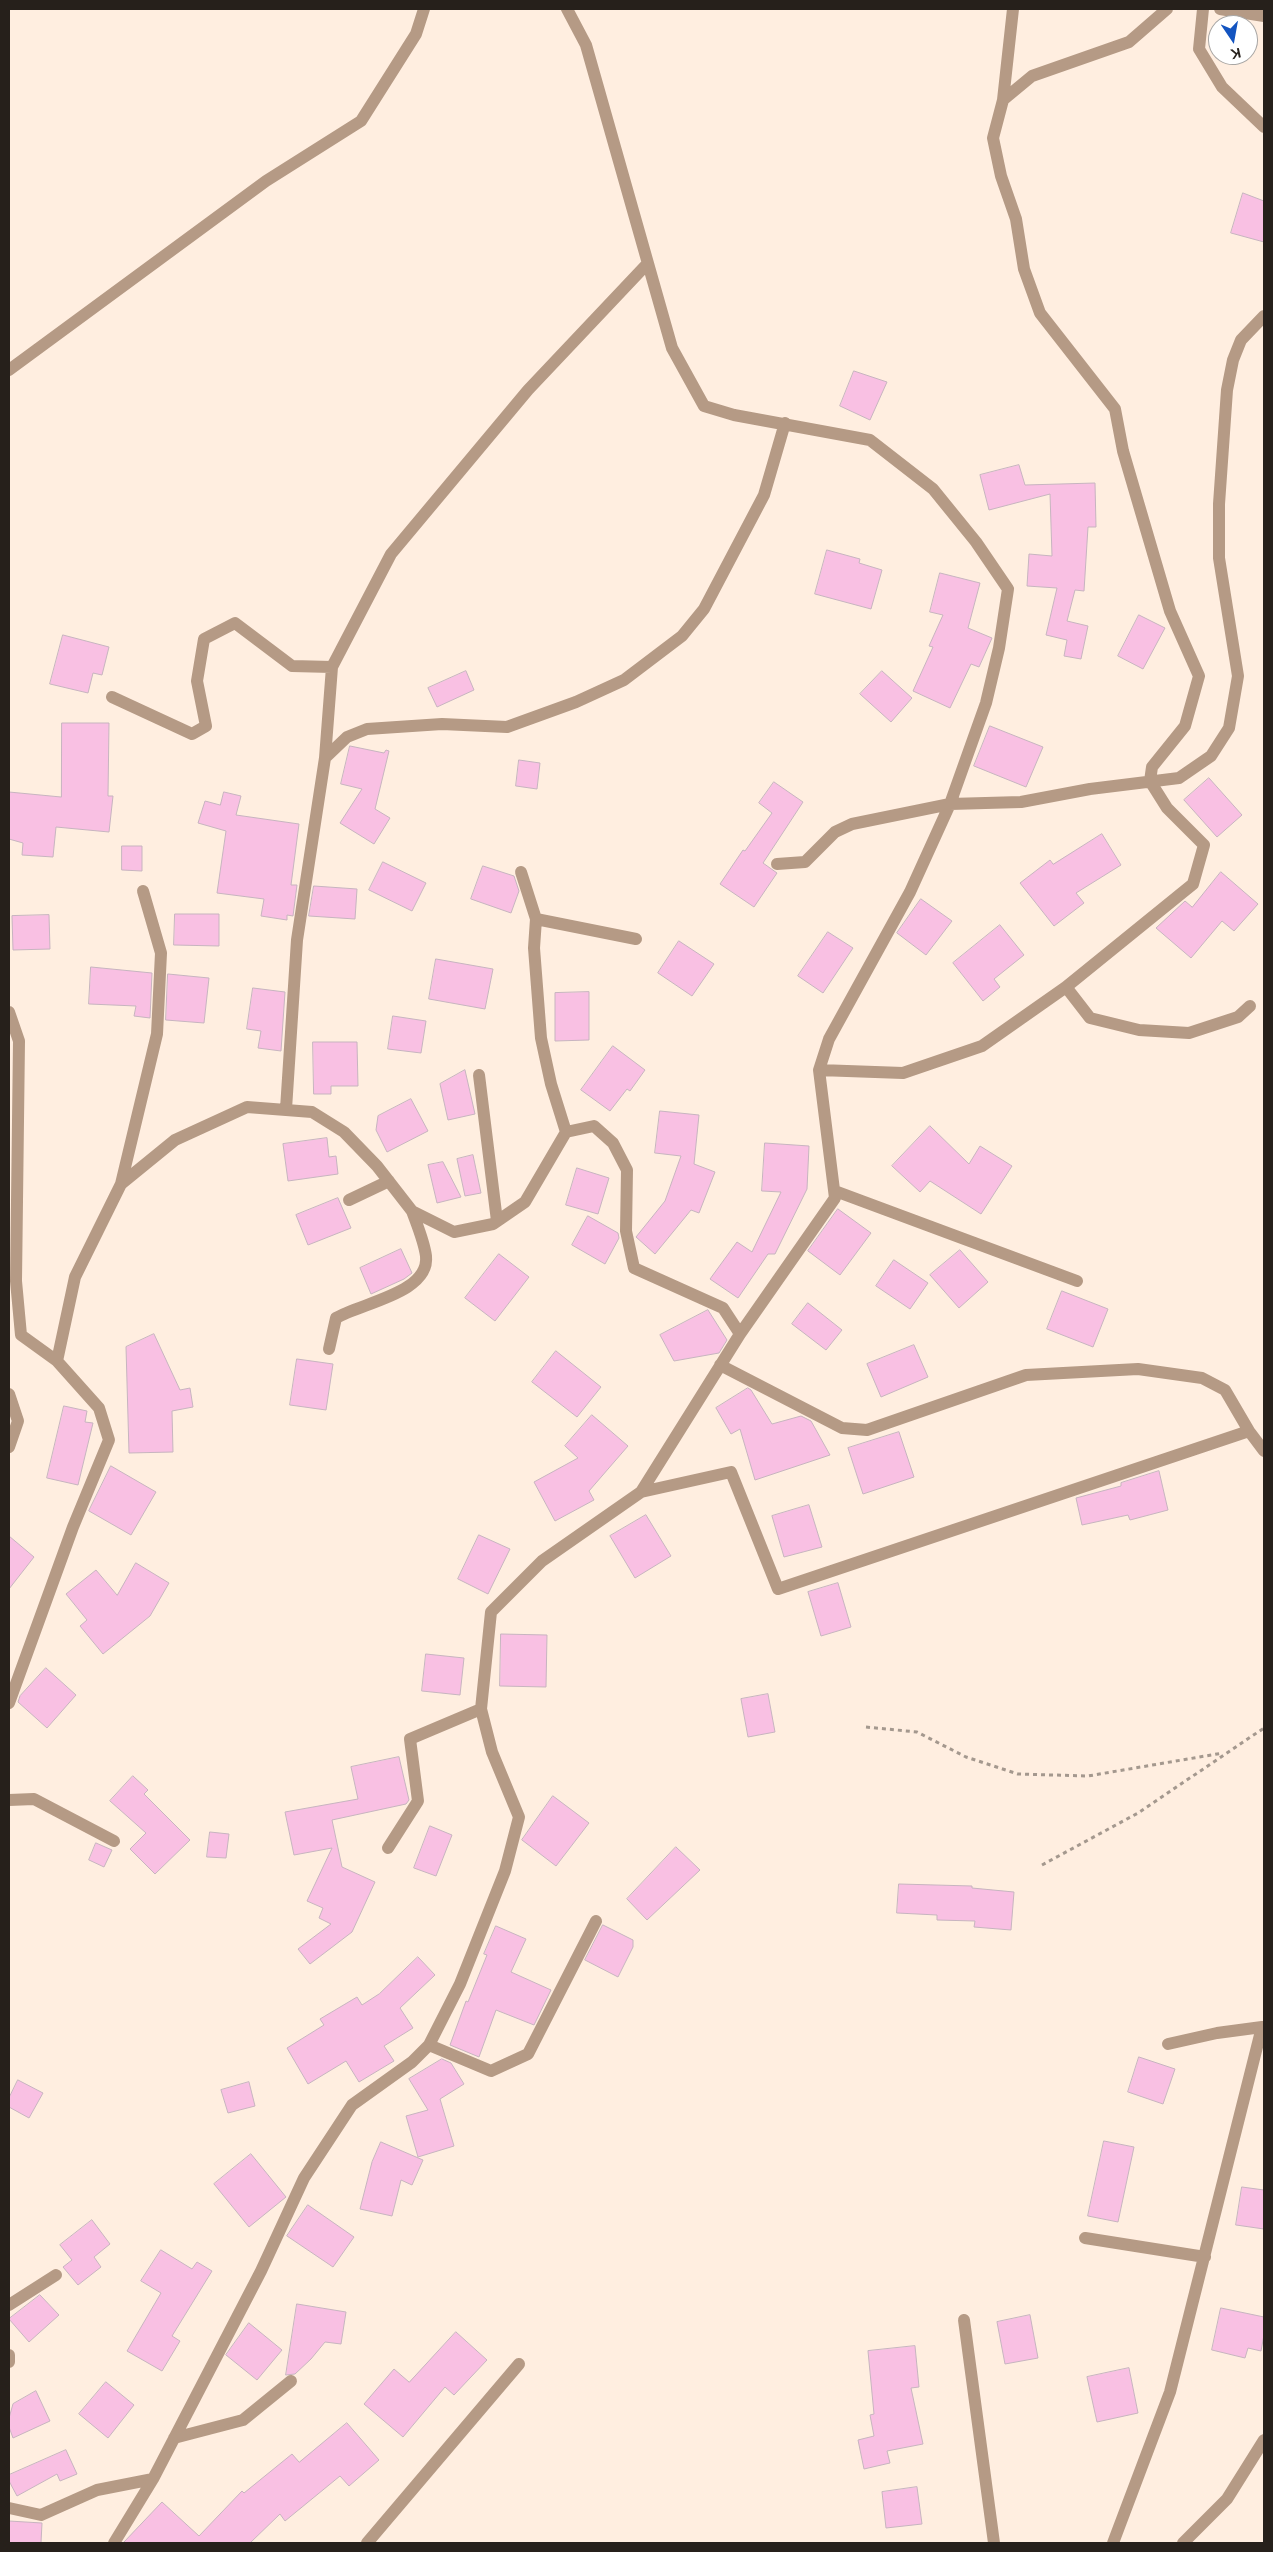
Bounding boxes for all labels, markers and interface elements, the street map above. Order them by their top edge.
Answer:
north arrow [1208,15,1258,65]
text: K [1229,45,1243,63]

